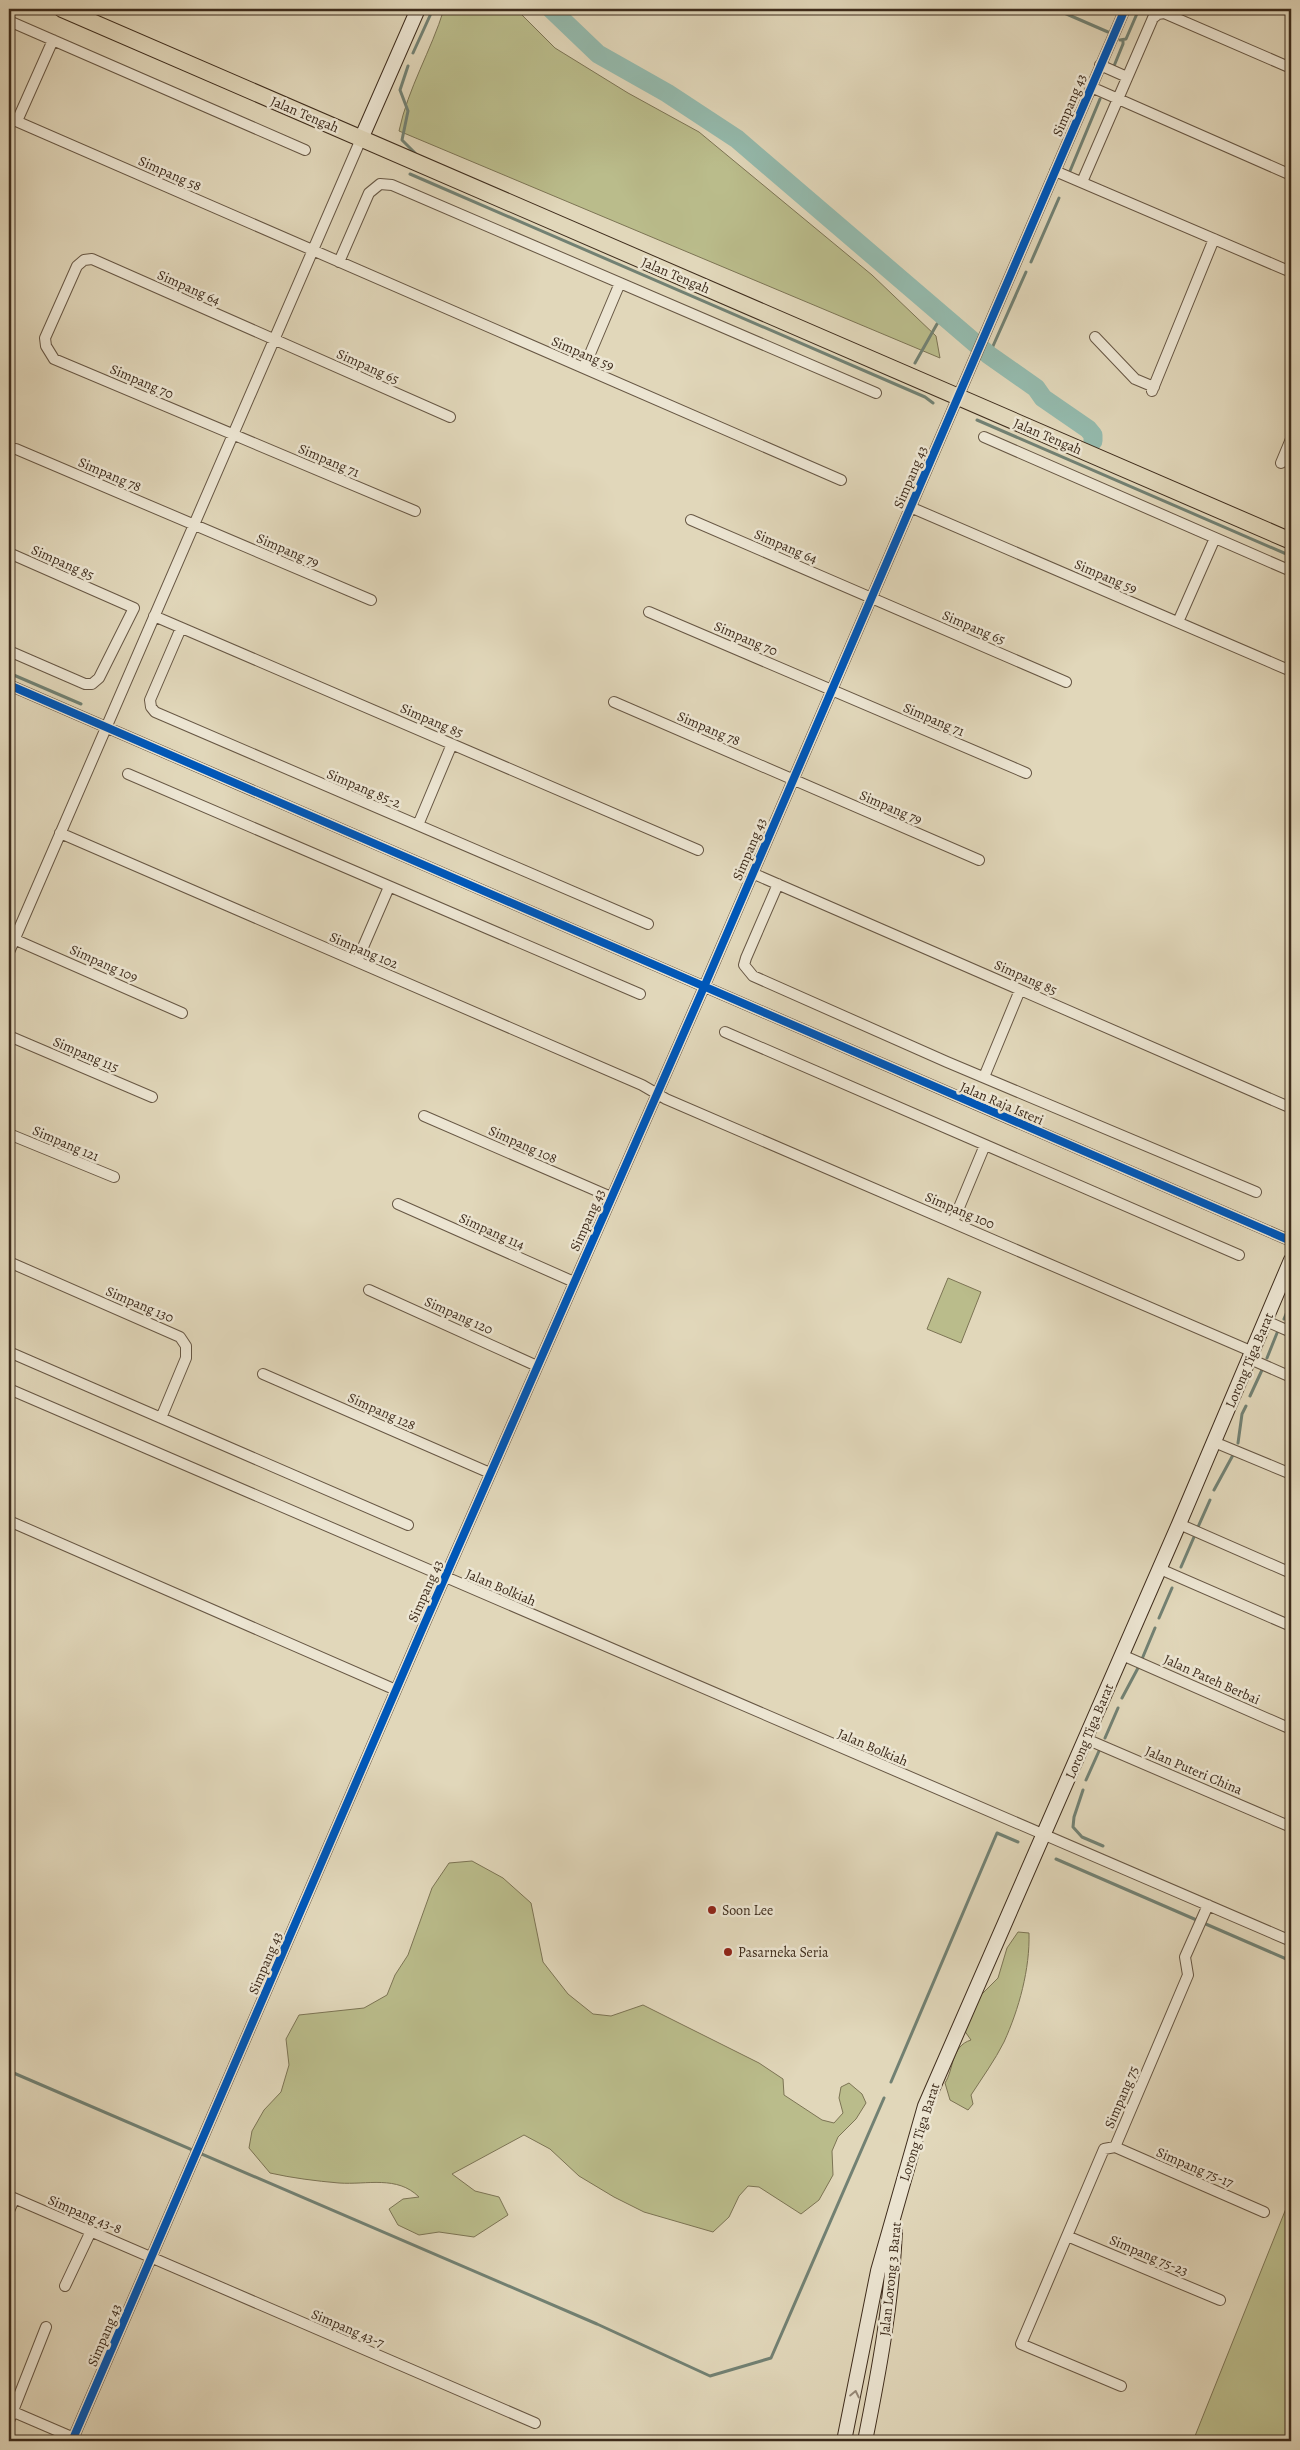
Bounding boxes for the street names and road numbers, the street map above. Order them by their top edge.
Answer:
street label: Simpang 43 [1048,71,1091,139]
street label: Jalan Tengah [268,92,342,138]
street label: Simpang 58 [135,151,204,196]
street label: Jalan Tengah [639,253,713,299]
street label: Simpang 64 [154,265,223,310]
street label: Simpang 59 [548,332,617,375]
street label: Simpang 65 [333,344,402,389]
street label: Simpang 70 [107,360,177,403]
street label: Jalan Tengah [1011,414,1085,460]
street label: Simpang 71 [295,439,363,482]
street label: Simpang 43 [889,443,932,511]
street label: Simpang 78 [75,453,145,496]
street label: Simpang 64 [751,525,820,568]
street label: Simpang 79 [253,529,322,572]
street label: Simpang 85 [28,540,97,585]
street label: Simpang 59 [1071,555,1140,598]
street label: Simpang 65 [939,606,1008,649]
street label: Simpang 70 [711,617,781,660]
street label: Simpang 71 [900,698,968,741]
street label: Simpang 85 [397,699,466,742]
street label: Simpang 78 [674,707,744,750]
street label: Simpang 85-2 [324,764,404,813]
street label: Simpang 79 [856,786,925,829]
street label: Simpang 43 [728,815,771,883]
street label: Simpang 102 [326,927,402,974]
street label: Simpang 109 [67,940,141,987]
street label: Simpang 85 [991,955,1060,1000]
street label: Simpang 115 [50,1032,122,1077]
street label: Jalan Raja Isteri [957,1077,1047,1130]
street label: Simpang 121 [30,1121,102,1166]
street label: Simpang 108 [485,1121,560,1168]
street label: Simpang 43 [565,1186,610,1254]
street label: Simpang 100 [922,1187,998,1234]
street label: Simpang 114 [456,1209,528,1254]
street label: Simpang 130 [103,1282,177,1327]
street label: Simpang 120 [422,1292,496,1339]
street label: Lorong Tiga Barat [1221,1309,1278,1411]
street label: Simpang 128 [345,1388,419,1435]
street label: Simpang 43 [403,1557,448,1625]
street label: Jalan Bolkiah [463,1564,539,1611]
street label: Jalan Pateh Berbai [1161,1650,1263,1709]
street label: Lorong Tiga Barat [1061,1680,1118,1782]
street label: Jalan Bolkiah [835,1724,911,1771]
street label: Jalan Puteri China [1142,1741,1246,1800]
street label: Simpang 43 [244,1929,287,1997]
street label: Simpang 75 [1100,2063,1143,2131]
street label: Lorong Tiga Barat [895,2080,944,2184]
street label: Simpang 75-17 [1153,2143,1236,2192]
street label: Simpang 43-8 [45,2190,125,2239]
street label: Jalan Lorong 3 Barat [875,2221,906,2337]
street label: Simpang 75-23 [1106,2230,1191,2281]
street label: Simpang 43 [83,2301,126,2369]
street label: Simpang 43-7 [308,2305,387,2352]

